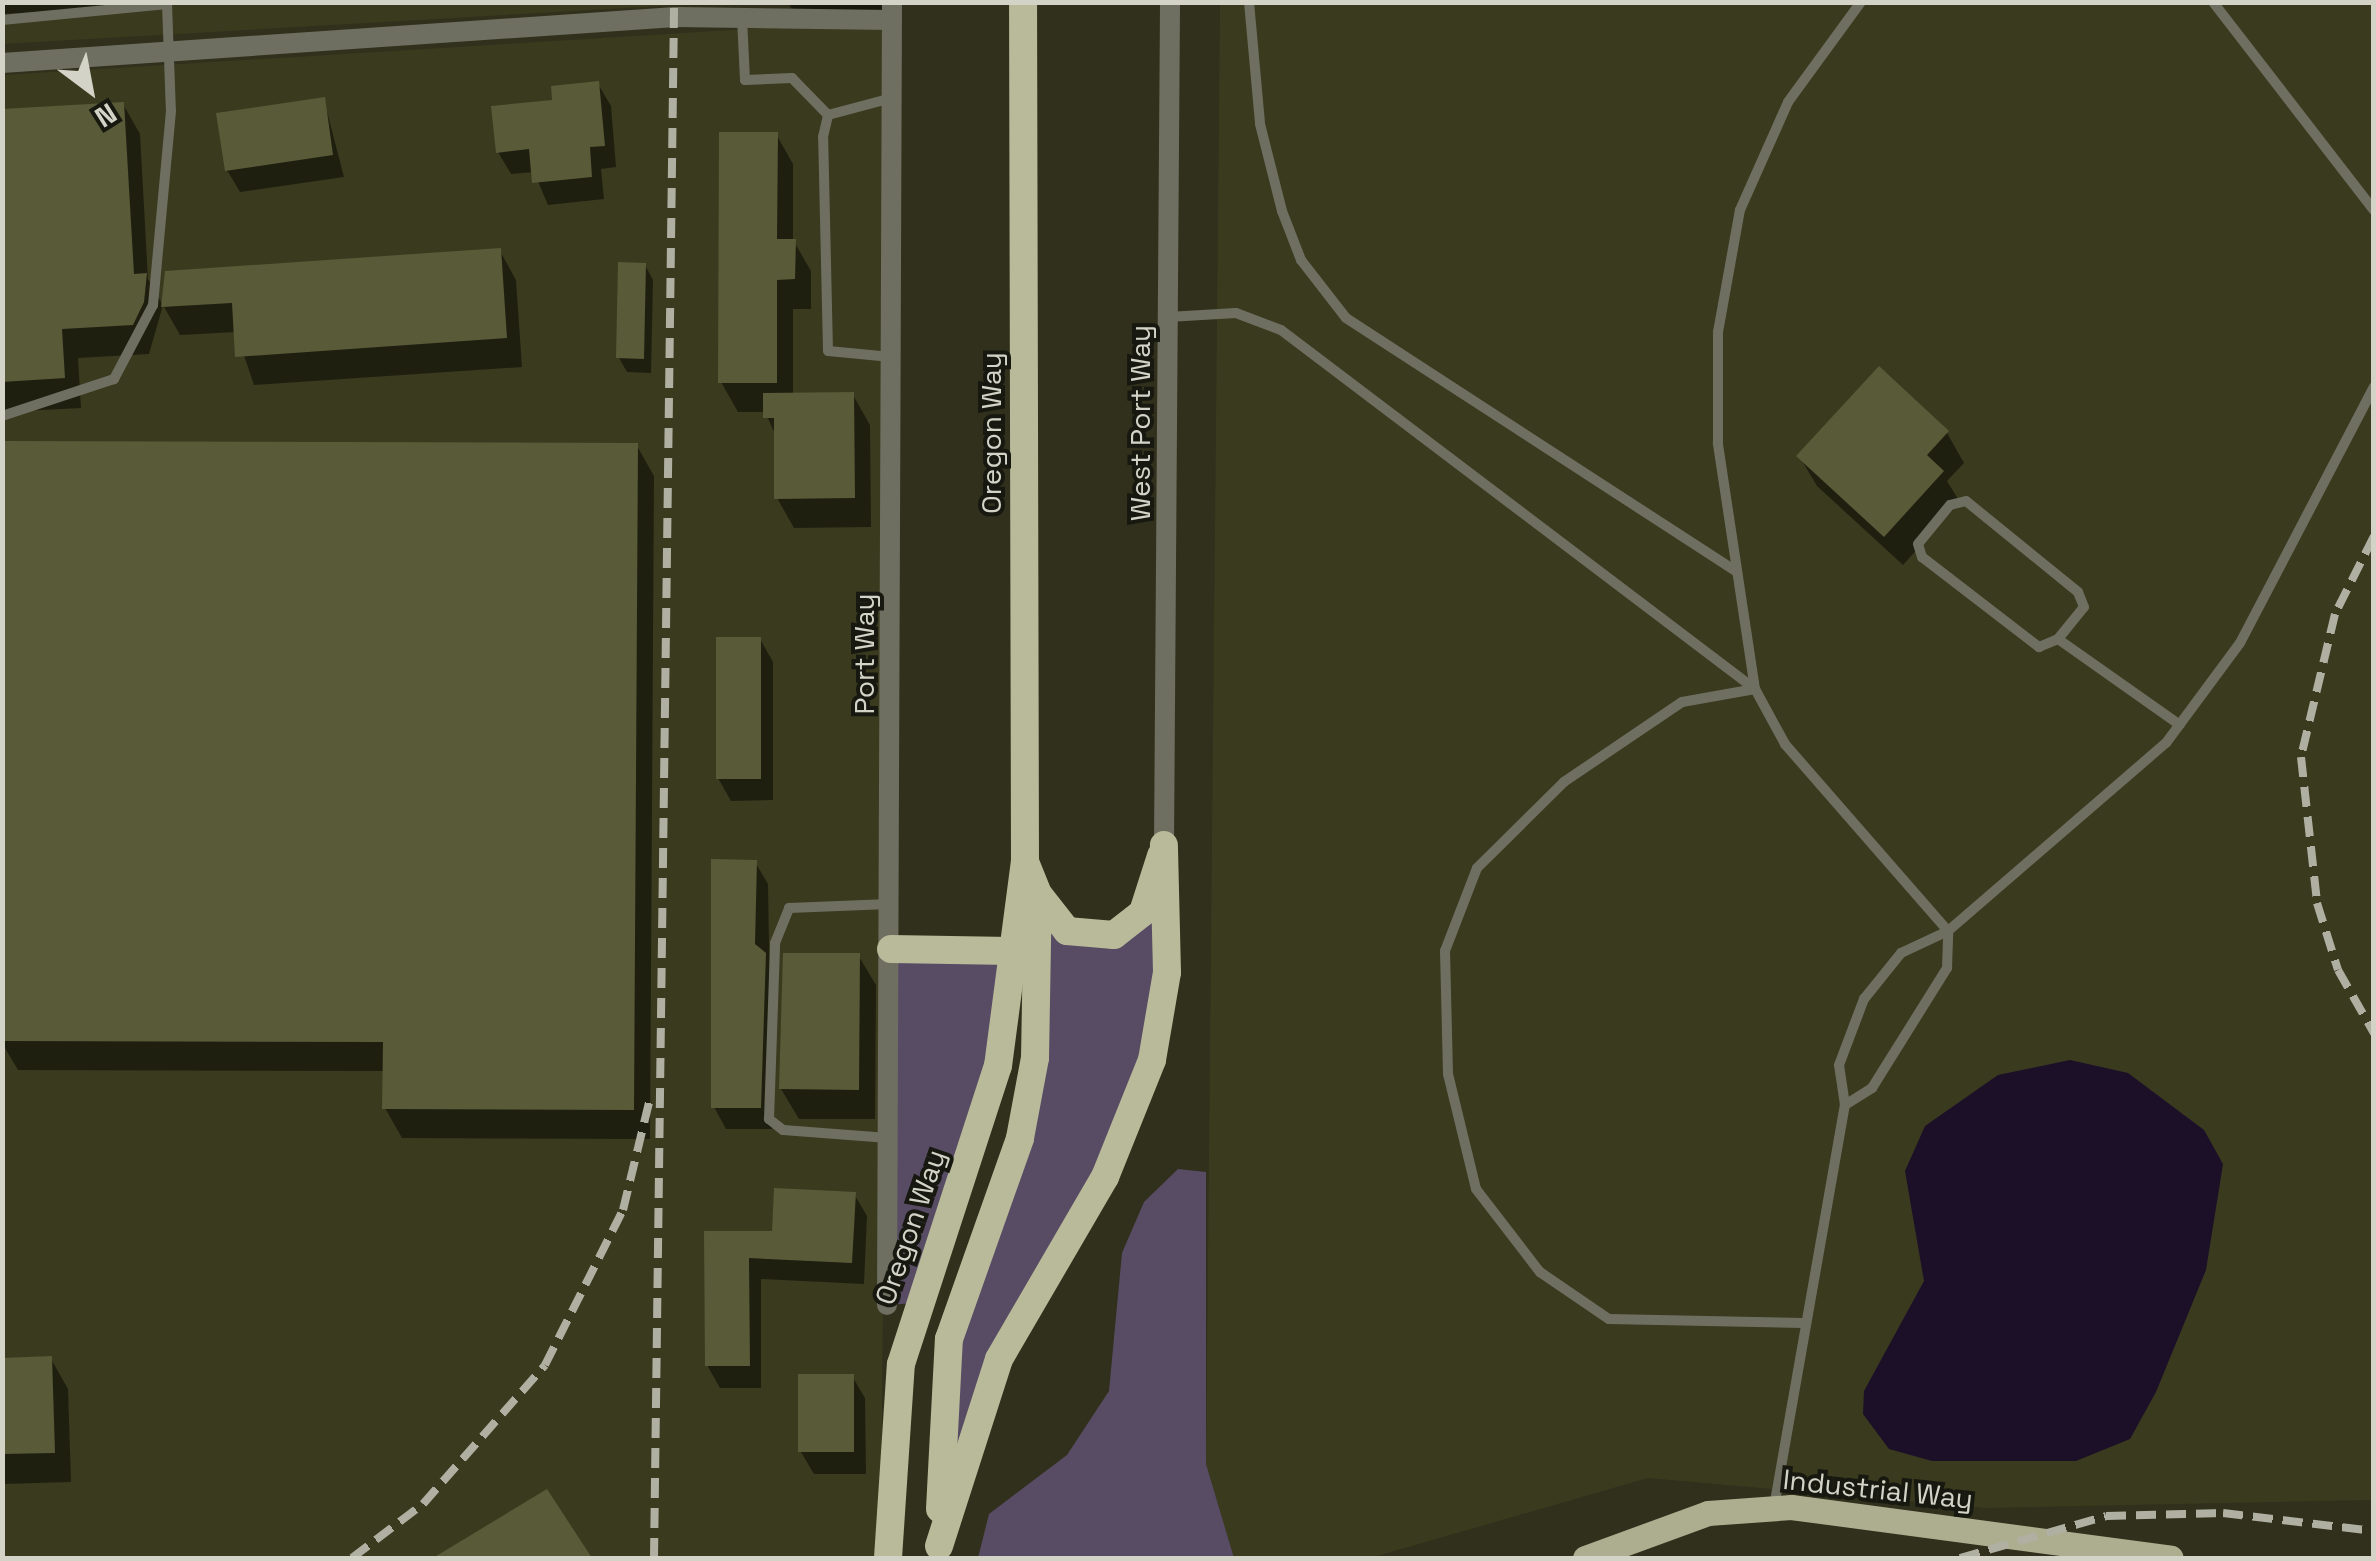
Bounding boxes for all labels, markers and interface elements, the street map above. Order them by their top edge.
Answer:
north arrow [40,40,140,140]
text: N [88,95,123,136]
street label: West Port Way [1123,325,1157,521]
street label: Oregon Way [974,352,1008,514]
street label: Port Way [847,593,881,715]
street label: Oregon Way [868,1145,952,1309]
street label: Industrial Way [1781,1462,1975,1516]

